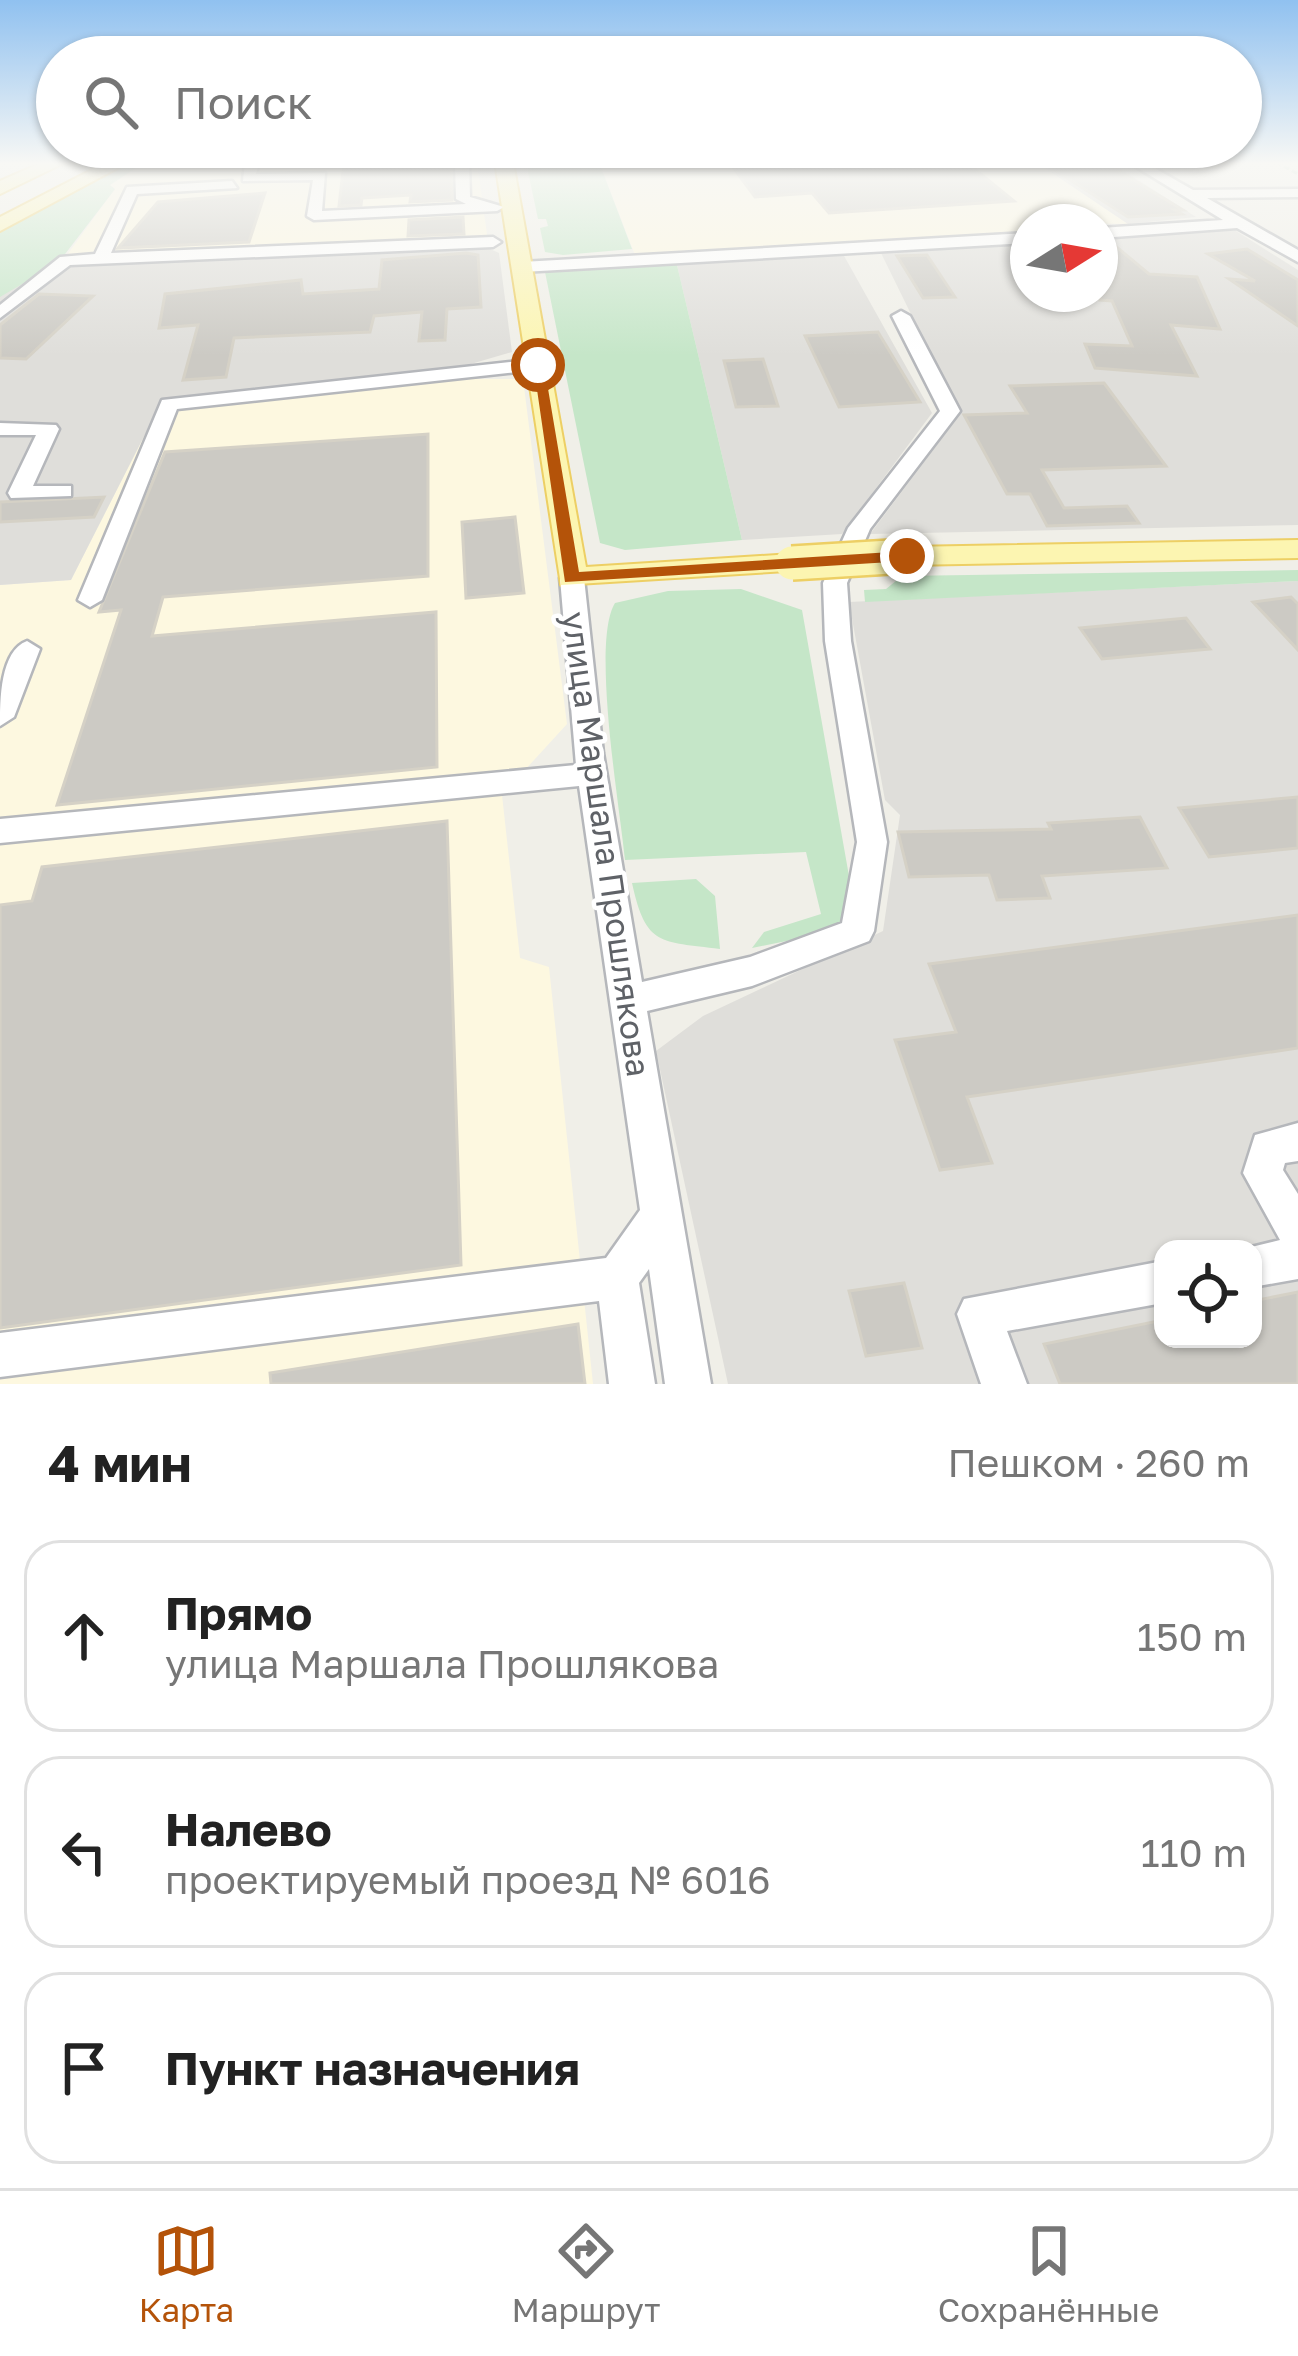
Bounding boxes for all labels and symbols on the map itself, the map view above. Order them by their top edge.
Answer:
north arrow [1010,204,1118,312]
route start [511,338,565,392]
route end [880,529,934,583]
street label: улица Маршала Прошлякова [555,609,659,1079]

